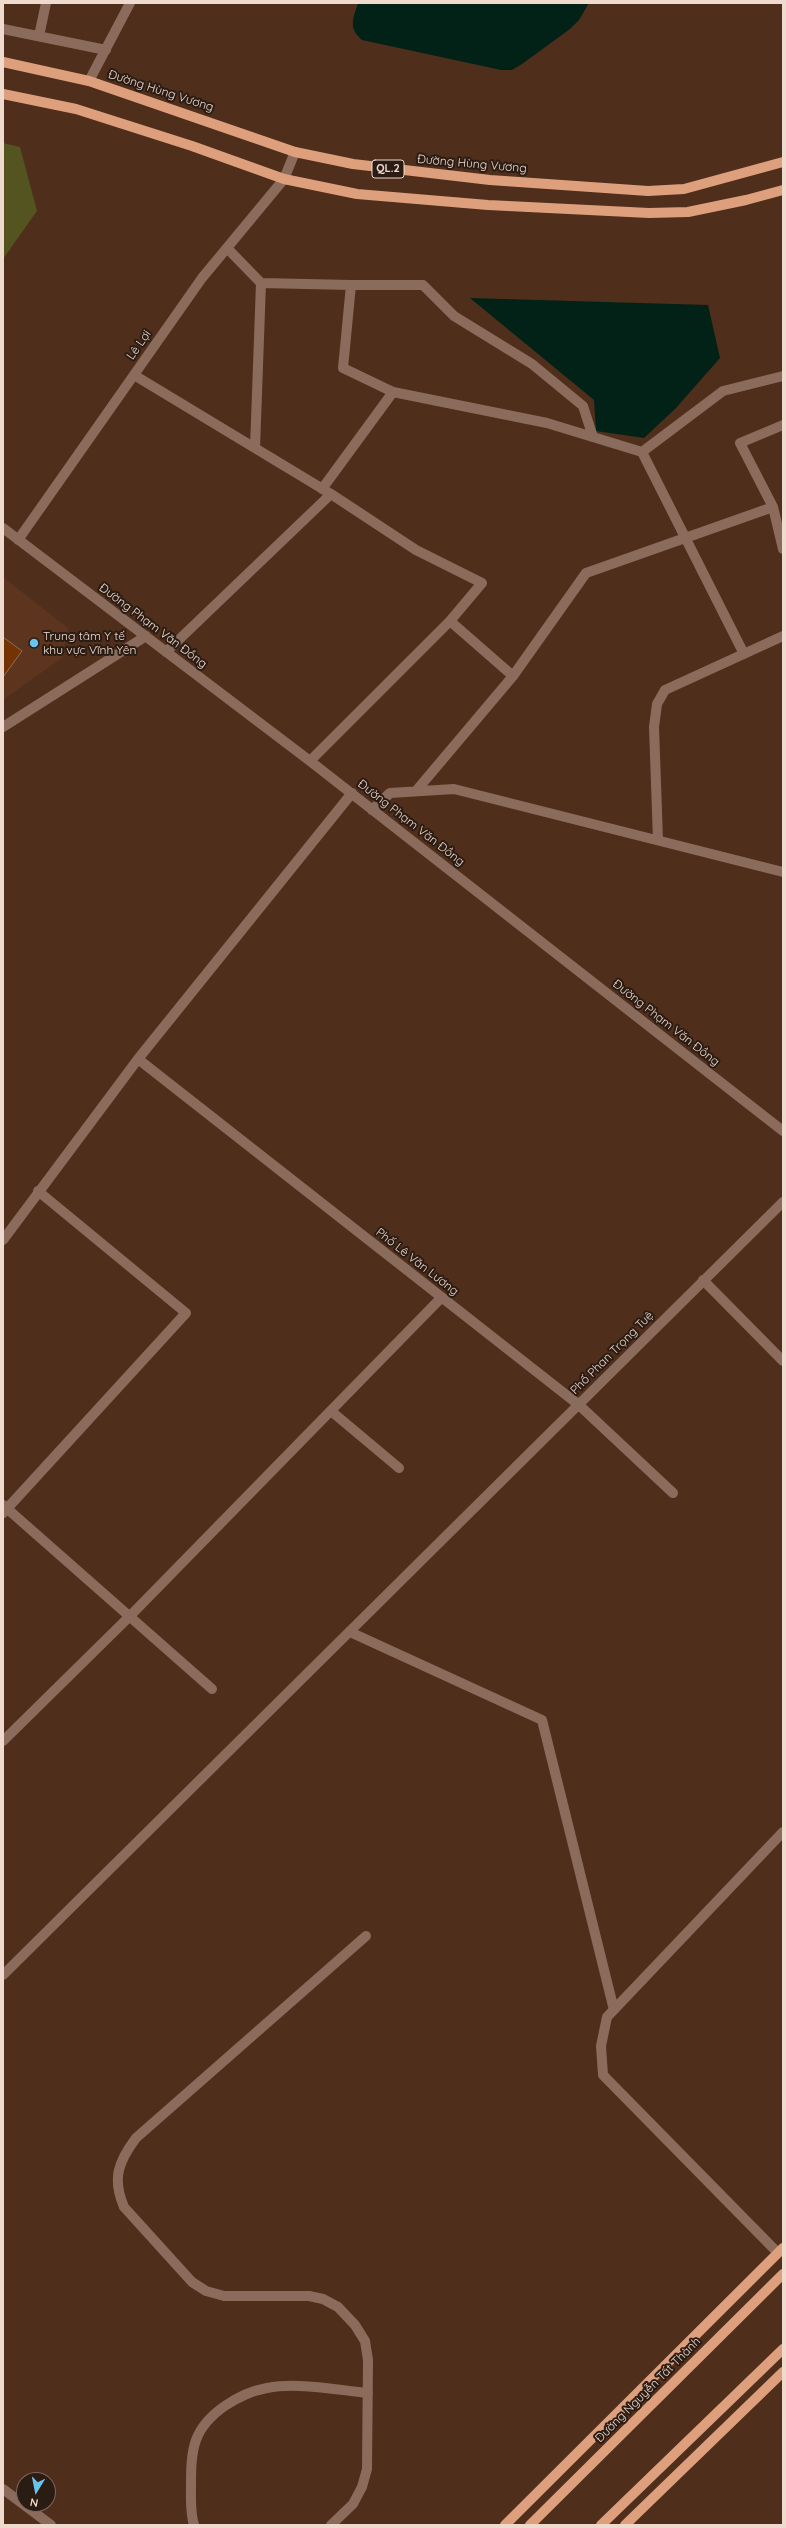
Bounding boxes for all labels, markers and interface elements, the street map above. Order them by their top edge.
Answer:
street label: Đường Hùng Vương [106,67,216,115]
street label: Đường Hùng Vương [417,152,527,176]
road number: QL.2 [372,160,404,178]
street label: Lê Lợi [124,328,154,362]
street label: Đường Phạm Văn Đồng [96,581,210,671]
place label: Trung tâm Y tế khu vực Vĩnh Yên [43,629,136,657]
marker: Trung tâm Y tế khu vực Vĩnh Yên [28,637,40,649]
street label: Đường Phạm Văn Đồng [355,777,467,869]
street label: Đường Phạm Văn Đồng [610,977,722,1069]
street label: Phố Lê Văn Lương [373,1225,461,1299]
street label: Phố Phan Trọng Tuệ [568,1309,656,1397]
street label: Đường Nguyễn Tất Thành [592,2334,704,2446]
north arrow [16,2472,56,2512]
text: N [29,2495,39,2510]

